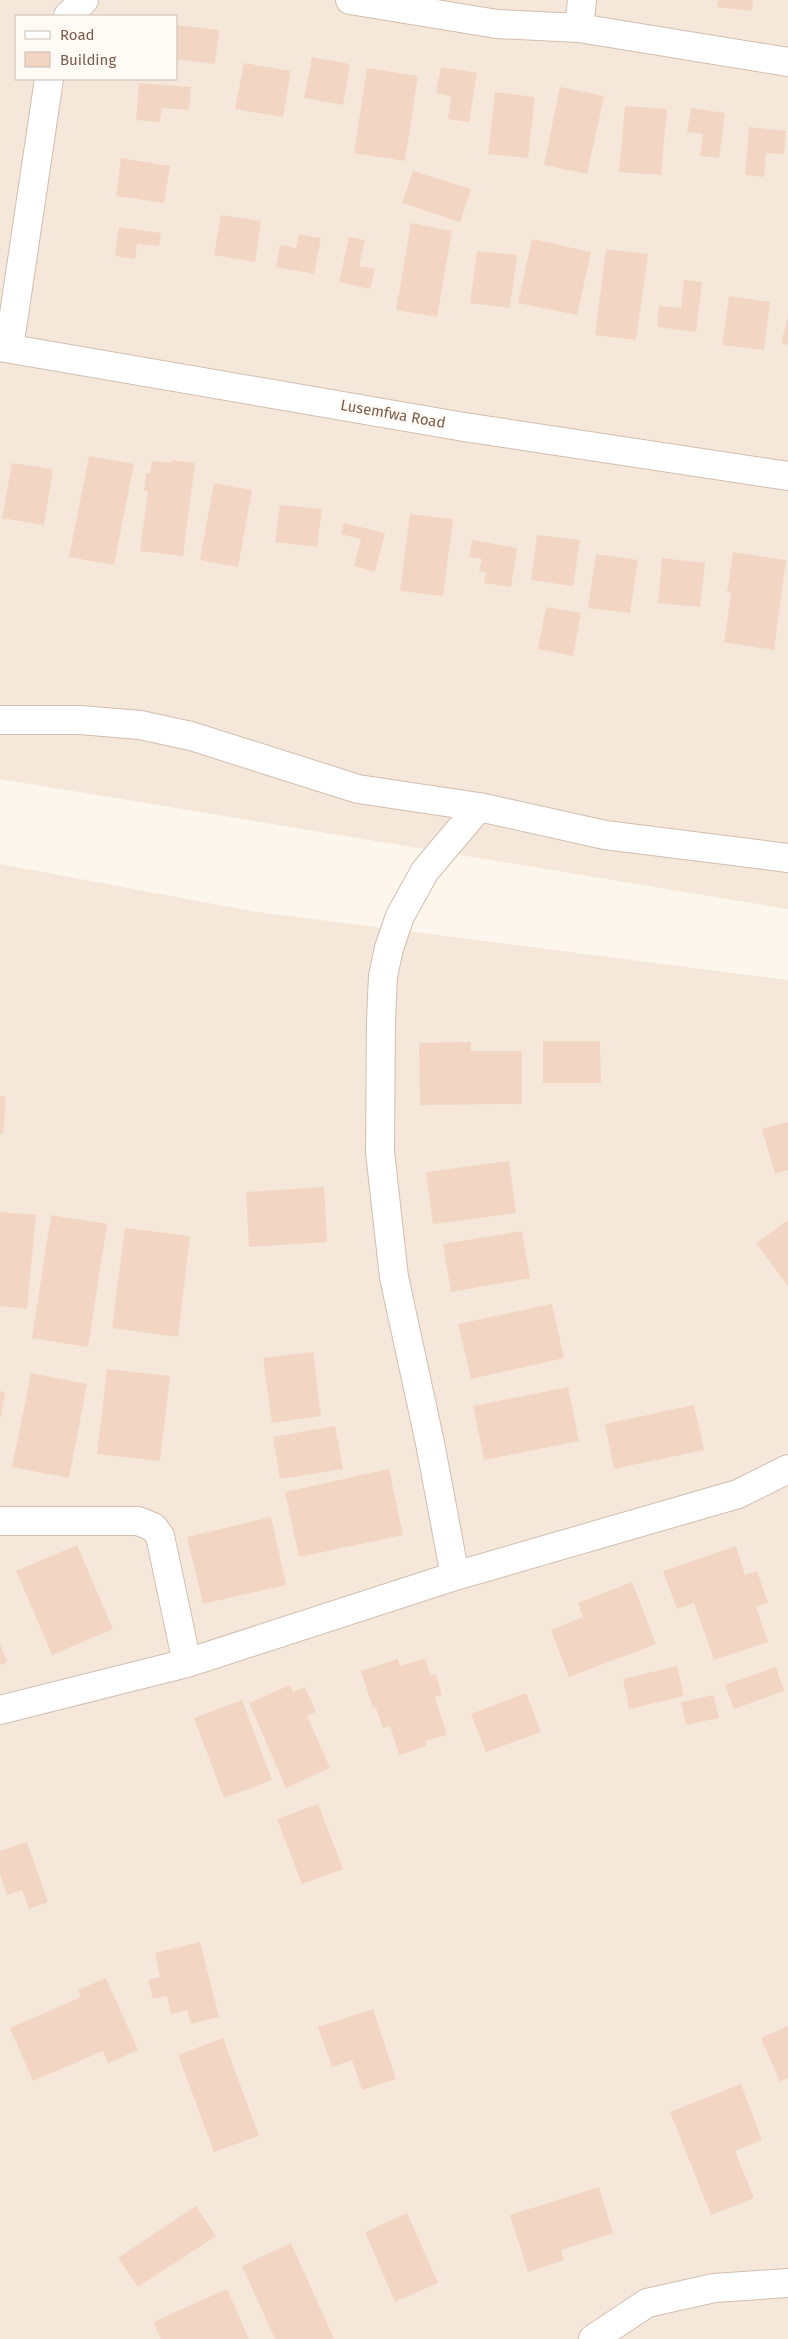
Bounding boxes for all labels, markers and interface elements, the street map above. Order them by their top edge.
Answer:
legend [15,15,178,80]
text: Road [60,26,95,44]
text: Building [60,51,116,69]
street label: Lusemfwa Road [339,396,447,432]

